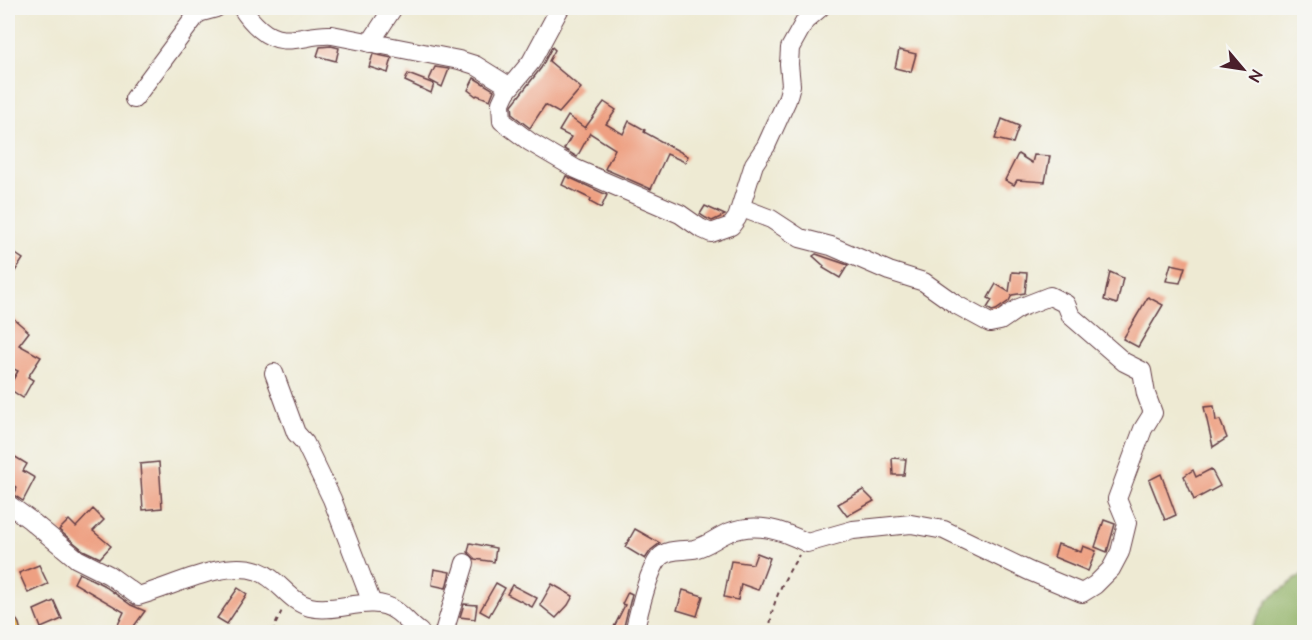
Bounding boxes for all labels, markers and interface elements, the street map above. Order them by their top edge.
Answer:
north arrow [1213,39,1273,99]
text: N [1243,66,1267,86]

